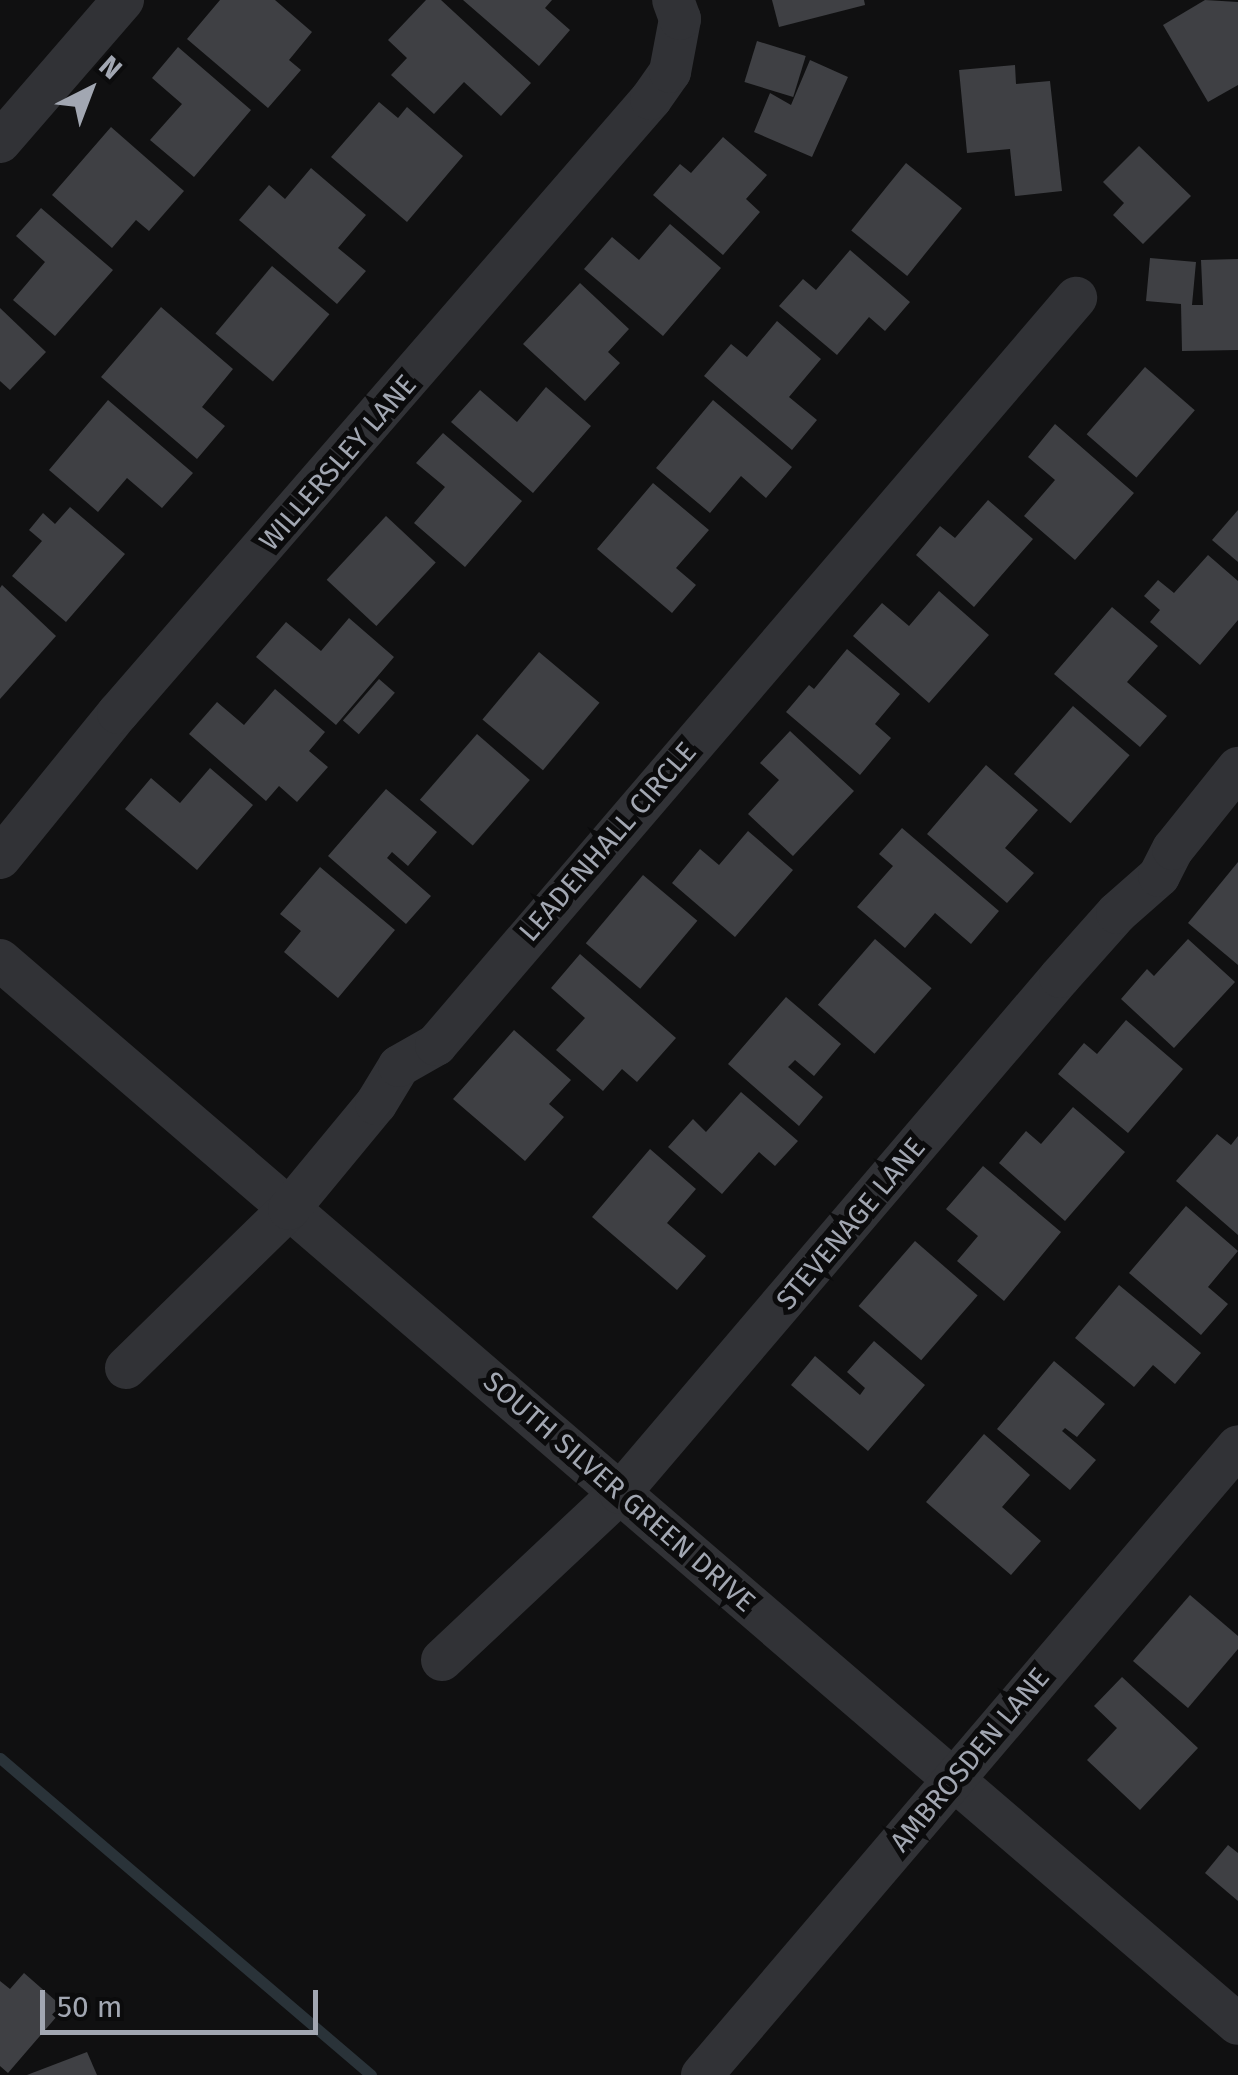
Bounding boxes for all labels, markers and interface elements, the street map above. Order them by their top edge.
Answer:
north arrow [40,40,140,140]
text: N [92,49,128,86]
street label: WILLERSLEY LANE [253,368,423,558]
street label: LEADENHALL CIRCLE [512,736,704,948]
street label: STEVENAGE LANE [769,1131,933,1317]
street label: SOUTH SILVER GREEN DRIVE [476,1365,762,1619]
street label: AMBROSDEN LANE [883,1661,1057,1859]
scale bar [45,1970,322,2032]
text: 50 m [57,1989,122,2025]

